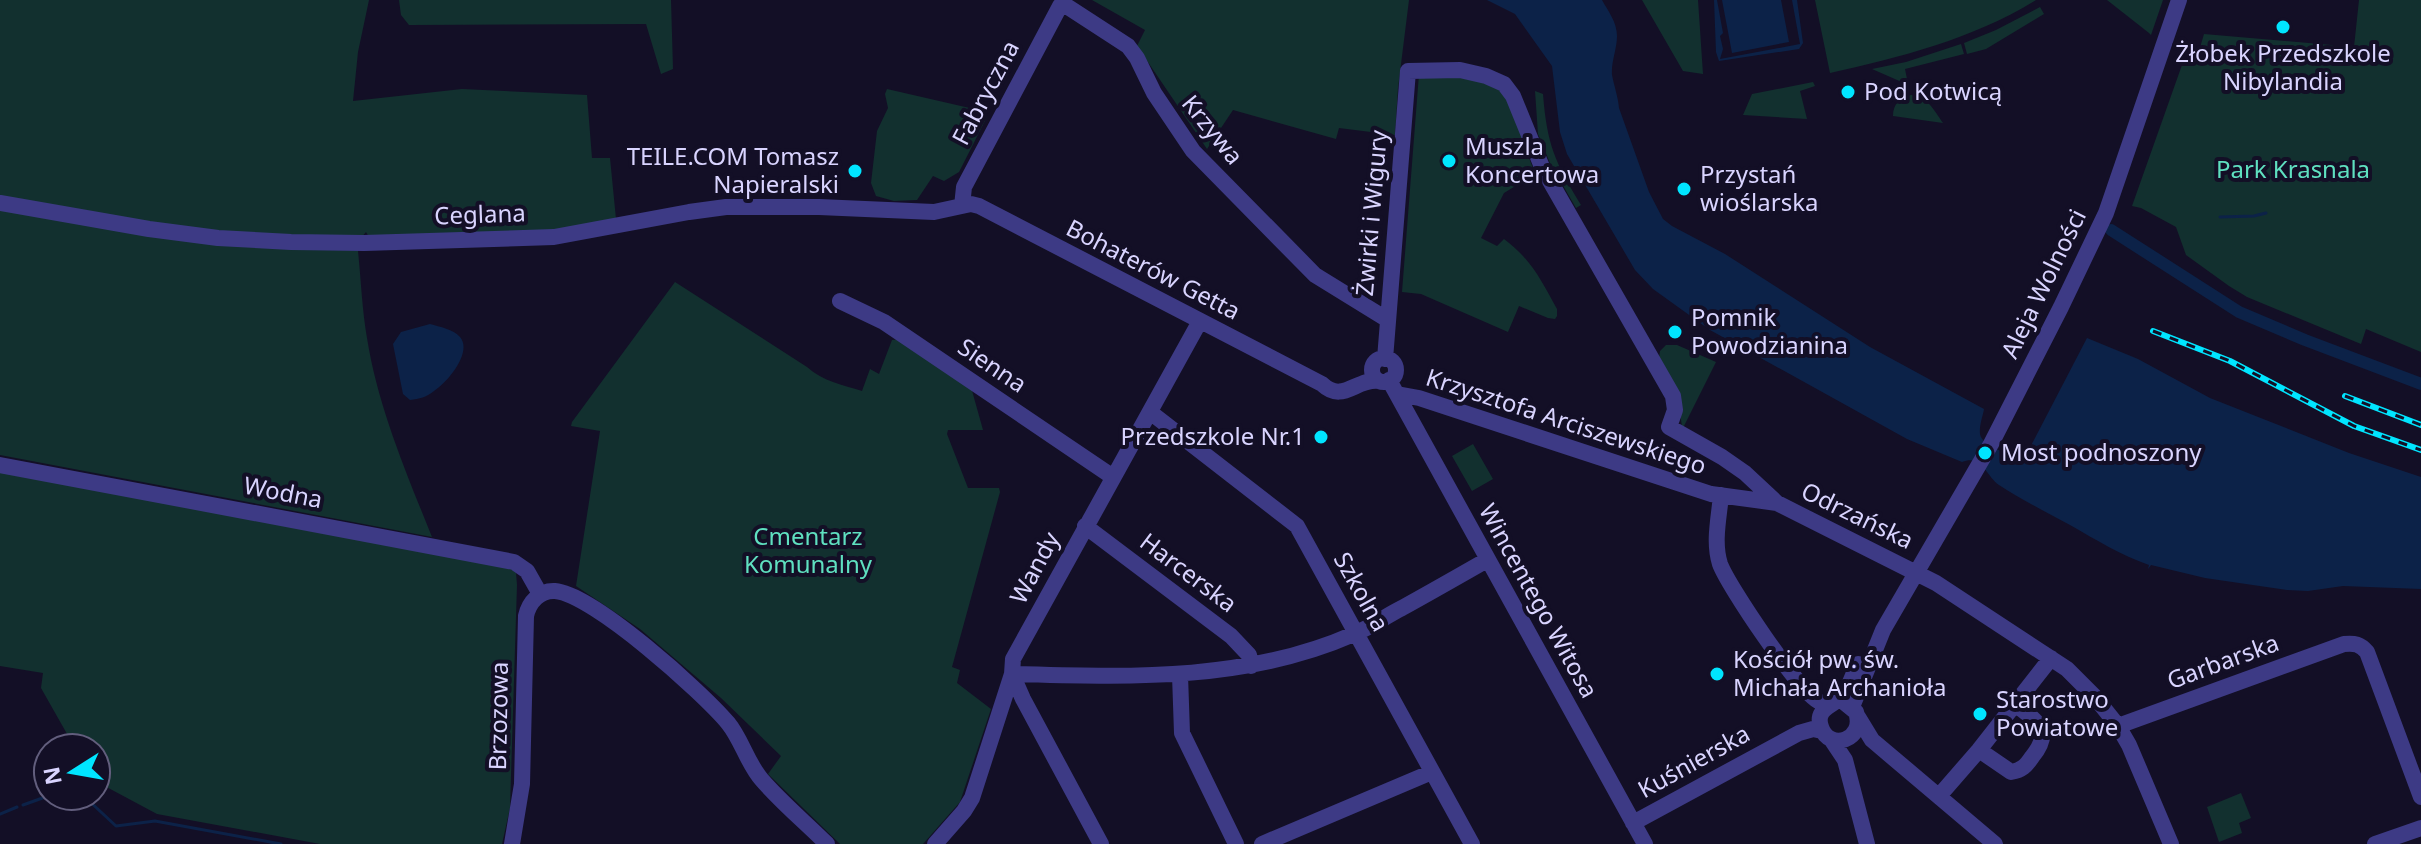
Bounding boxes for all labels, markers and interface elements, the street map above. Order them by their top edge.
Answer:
marker: Żłobek Przedszkole Nibylandia [2274,18,2292,36]
street label: Fabryczna [943,34,1026,150]
place label: Żłobek Przedszkole Nibylandia [2175,36,2391,97]
place label: Pod Kotwicą [1864,74,2002,107]
marker: Pod Kotwicą [1839,83,1857,101]
street label: Krzywa [1175,87,1251,171]
street label: Żwirki i Wigury [1347,128,1394,297]
place label: Muszla Koncertowa [1465,129,1599,190]
place label: TEILE.COM Tomasz Napieralski [627,139,839,200]
marker: Muszla Koncertowa [1440,152,1458,170]
park label: Park Krasnala [2216,152,2370,185]
place label: Przystań wioślarska [1700,157,1818,218]
marker: TEILE.COM Tomasz Napieralski [846,162,864,180]
marker: Przystań wioślarska [1675,180,1693,198]
street label: Ceglana [434,195,526,232]
street label: Aleja Wolności [1992,203,2093,363]
street label: Bohaterów Getta [1061,211,1246,327]
place label: Pomnik Powodzianina [1691,300,1848,361]
marker: Pomnik Powodzianina [1666,323,1684,341]
street label: Sienna [952,330,1034,400]
street label: Krzysztofa Arciszewskiego [1422,360,1711,481]
place label: Przedszkole Nr.1 [1120,419,1305,452]
marker: Przedszkole Nr.1 [1312,428,1330,446]
place label: Most podnoszony [2001,435,2202,468]
marker: Most podnoszony [1976,444,1994,462]
street label: Wodna [241,468,325,515]
street label: Odrzańska [1796,473,1919,556]
street label: Wincentego Witosa [1472,497,1606,703]
park label: Cmentarz Komunalny [744,519,873,580]
street label: Harcerska [1134,524,1244,619]
street label: Wandy [1001,525,1067,609]
street label: Szkolna [1327,546,1398,637]
street label: Garbarska [2162,625,2283,696]
place label: Kościół pw. św. Michała Archanioła [1733,642,1946,703]
street label: Brzozowa [480,661,515,771]
marker: Kościół pw. św. Michała Archanioła [1708,665,1726,683]
place label: Starostwo Powiatowe [1996,682,2118,743]
marker: Starostwo Powiatowe [1971,705,1989,723]
street label: Kuśnierska [1631,716,1755,805]
north arrow [32,732,112,812]
text: N [35,764,68,788]

